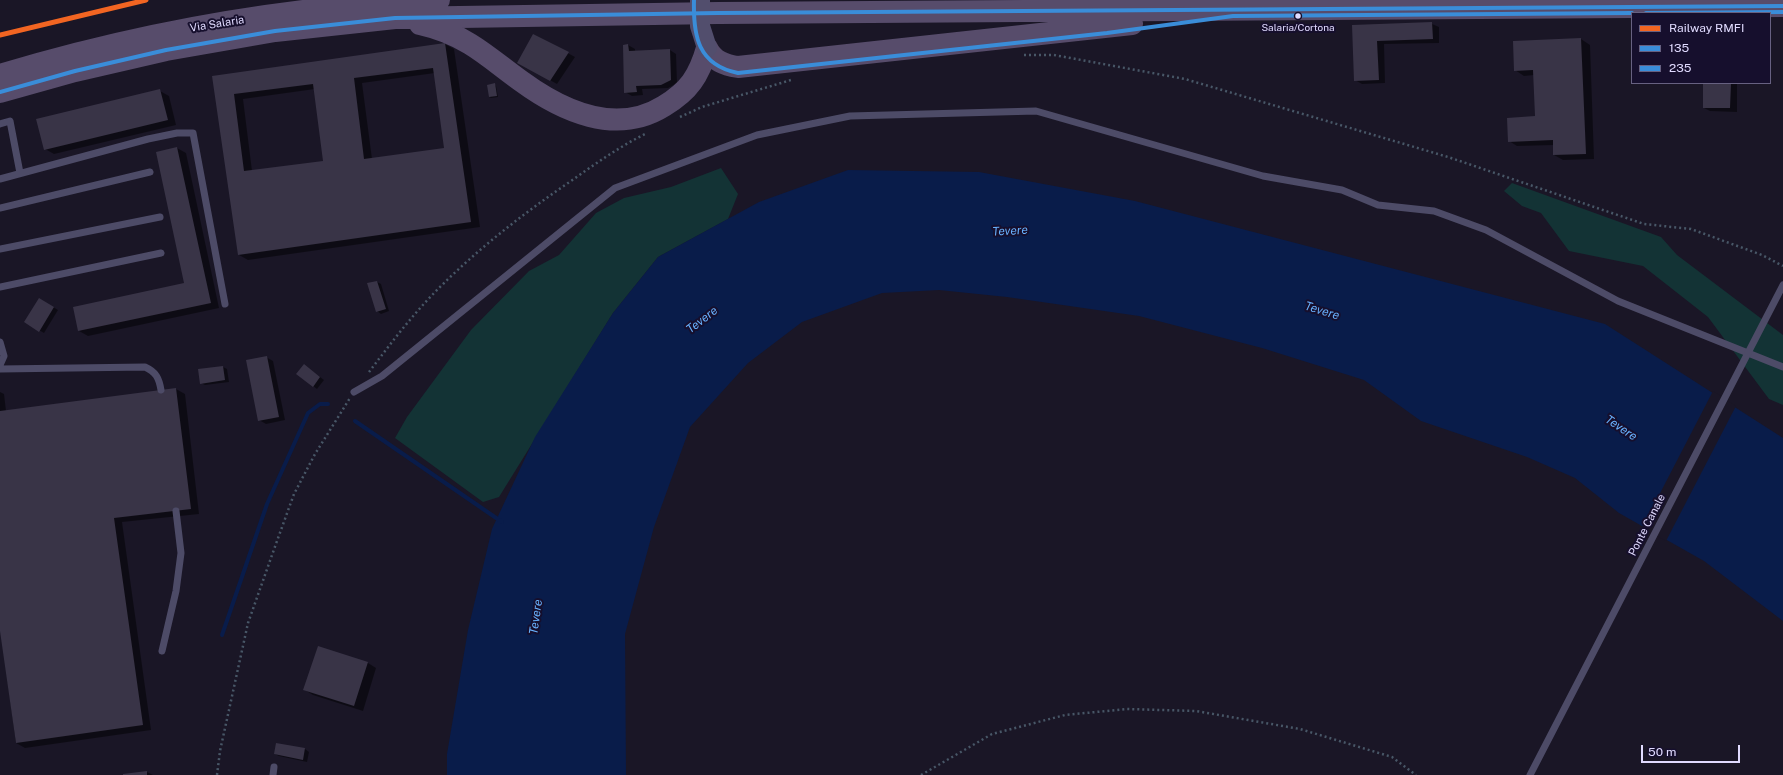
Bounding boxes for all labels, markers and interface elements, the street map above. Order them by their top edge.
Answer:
marker: Salaria/Cortona [1293,11,1303,21]
legend [1631,12,1771,84]
street label: Via Salaria [189,13,245,35]
text: Railway RMFI [1669,21,1744,35]
place label: Salaria/Cortona [1261,22,1335,34]
text: 135 [1669,41,1689,55]
text: 235 [1669,61,1691,75]
water label: Tevere [992,223,1028,239]
water label: Tevere [1303,299,1341,323]
water label: Tevere [684,303,720,337]
water label: Tevere [1602,412,1640,444]
street label: Ponte Canale [1626,492,1668,558]
water label: Tevere [526,598,546,636]
scale bar [1643,737,1742,763]
text: 50 m [1648,745,1676,759]

